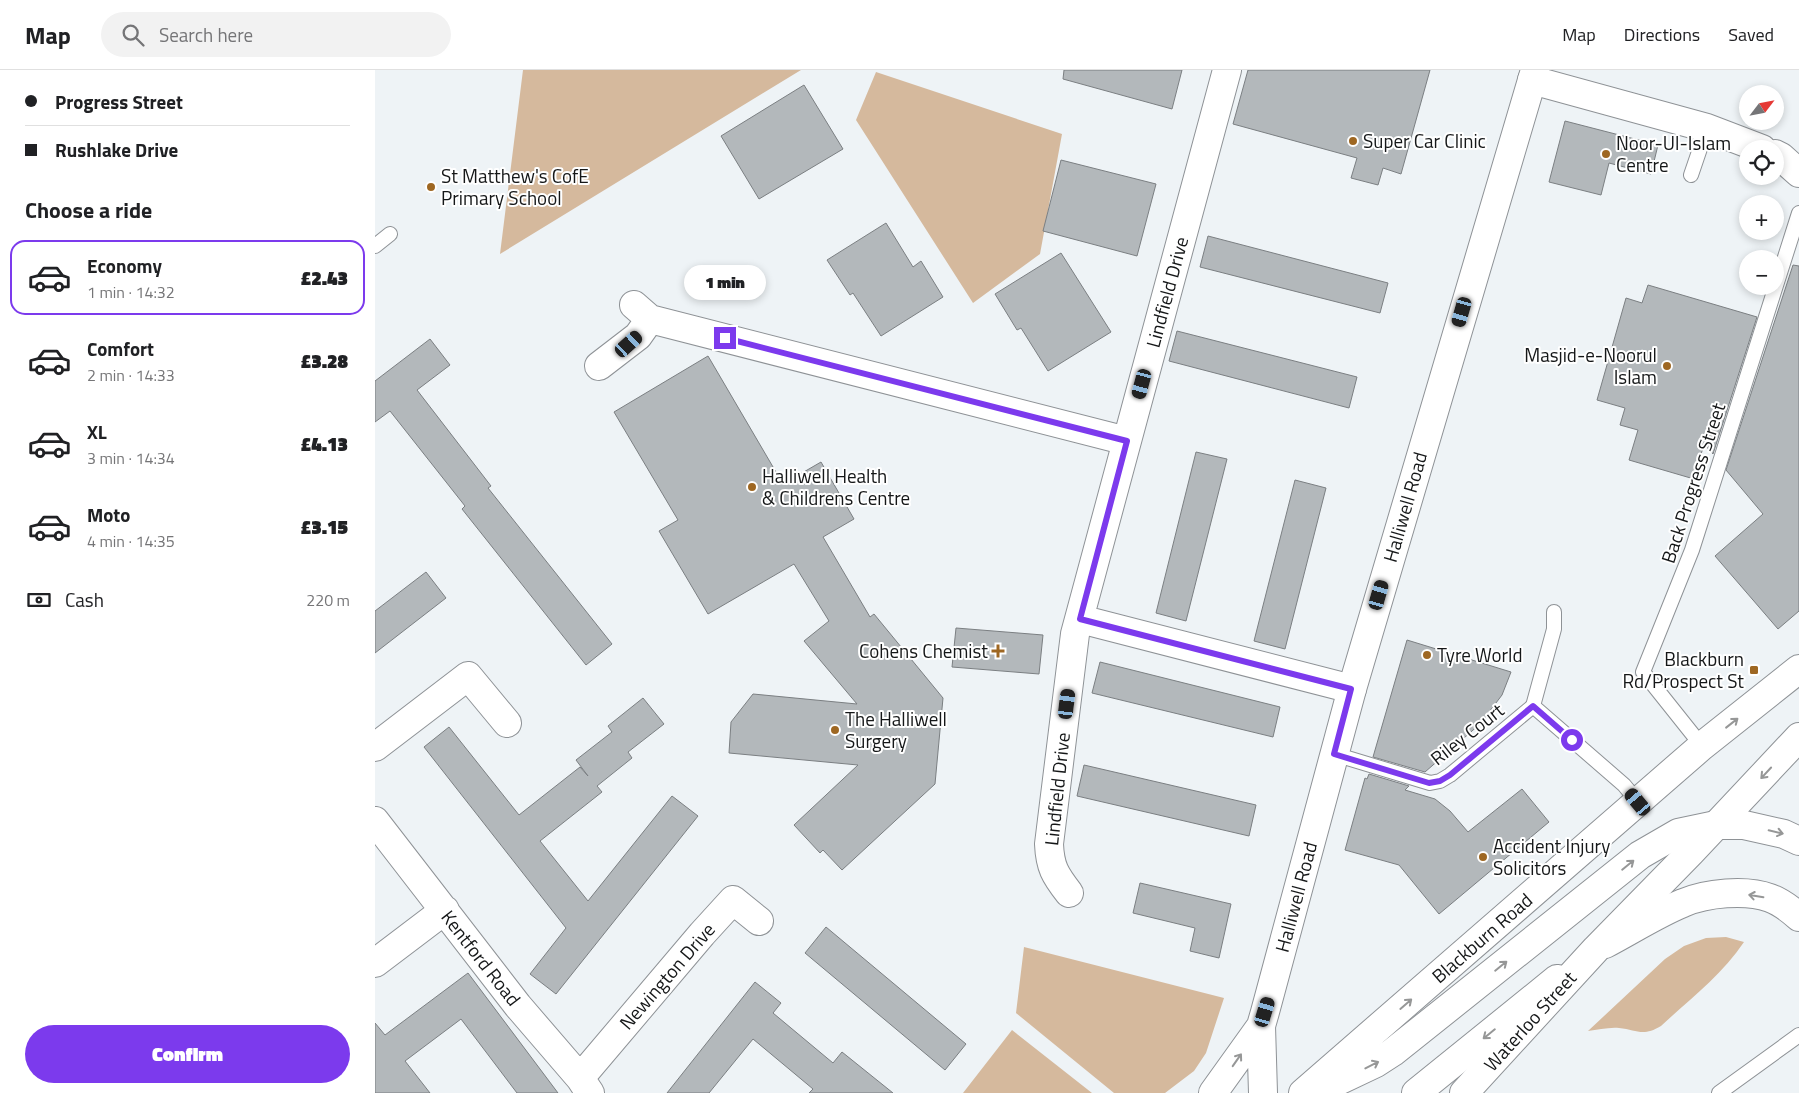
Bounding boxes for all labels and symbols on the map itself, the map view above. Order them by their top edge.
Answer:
north arrow [1739,85,1784,130]
place label: Super Car Clinic [1363,126,1486,155]
place label: Noor-Ul-Islam Centre [1616,128,1731,179]
marker: Super Car Clinic [1347,135,1359,147]
marker: Noor-Ul-Islam Centre [1600,148,1612,160]
place label: St Matthew's CofE Primary School [441,161,589,212]
marker: St Matthew's CofE Primary School [425,181,437,193]
street label: Lindfield Drive [1138,233,1195,351]
callout: 1 min [684,266,766,300]
car [1450,296,1473,328]
route end [714,327,736,349]
car [612,328,645,360]
place label: Masjid-e-Noorul Islam [1524,340,1657,391]
marker: Masjid-e-Noorul Islam [1661,360,1673,372]
car [1130,368,1153,400]
street label: Back Progress Street [1653,399,1732,567]
street label: Halliwell Road [1375,448,1434,565]
place label: Halliwell Health & Childrens Centre [762,461,910,512]
marker: Halliwell Health & Childrens Centre [746,481,758,493]
car [1367,579,1390,611]
place label: Cohens Chemist [859,636,988,665]
place label: Tyre World [1437,640,1523,669]
place label: Blackburn Rd/Prospect St [1623,644,1744,695]
marker: Cohens Chemist [992,645,1004,657]
marker: Tyre World [1421,649,1433,661]
marker: Blackburn Rd/Prospect St [1748,664,1760,676]
car [1057,688,1076,720]
street label: Riley Court [1424,695,1510,772]
place label: The Halliwell Surgery [845,704,947,755]
one-way arrow [1725,717,1738,728]
marker: The Halliwell Surgery [829,724,841,736]
route start [1561,729,1583,751]
street label: Lindfield Drive [1036,731,1077,847]
one-way arrow [1760,766,1772,779]
car [1622,786,1653,818]
one-way arrow [1767,828,1783,837]
place label: Accident Injury Solicitors [1493,831,1610,882]
street label: Halliwell Road [1267,838,1324,955]
marker: Accident Injury Solicitors [1477,851,1489,863]
one-way arrow [1621,859,1634,870]
street label: Blackburn Road [1425,886,1538,990]
one-way arrow [1748,890,1764,900]
street label: Kentford Road [435,904,528,1012]
street label: Newington Drive [612,916,721,1036]
one-way arrow [1494,961,1507,972]
street label: Waterloo Street [1477,964,1583,1077]
car [1253,995,1276,1029]
one-way arrow [1400,998,1413,1010]
one-way arrow [1483,1029,1496,1040]
one-way arrow [1232,1054,1243,1067]
one-way arrow [1365,1060,1380,1070]

